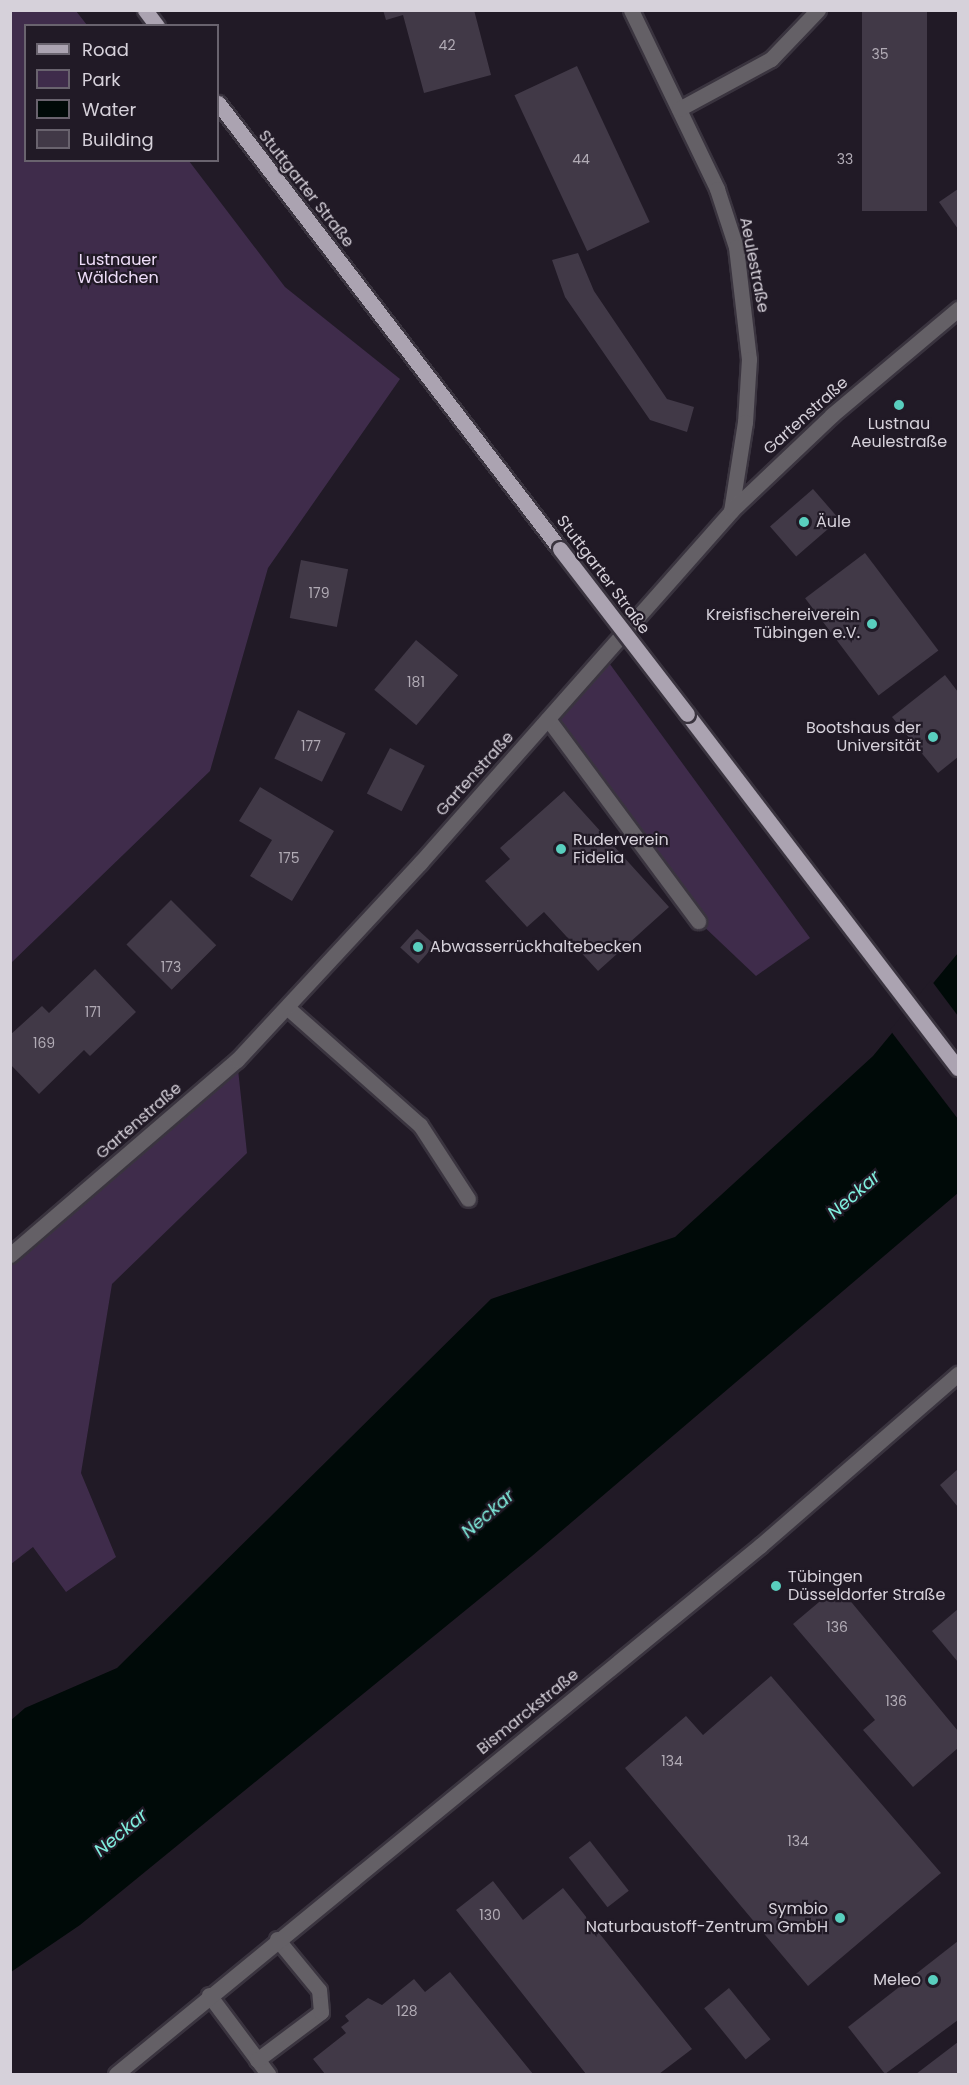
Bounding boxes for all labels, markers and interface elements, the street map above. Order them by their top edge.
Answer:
legend [24,24,219,162]
text: Road [82,37,129,62]
house number: 42 [439,37,455,53]
house number: 35 [871,46,889,62]
text: Park [82,67,121,92]
text: Water [82,97,136,122]
text: Building [82,127,154,152]
street label: Stuttgarter Straße [254,127,358,251]
house number: 44 [572,151,590,167]
house number: 33 [837,151,853,167]
street label: Aeulestraße [735,216,773,314]
park label: Lustnauer Wäldchen [77,250,159,288]
street label: Gartenstraße [760,373,852,459]
marker: Lustnau Aeulestraße [892,398,906,412]
place label: Lustnau Aeulestraße [851,414,947,452]
street label: Stuttgarter Straße [552,512,654,638]
place label: Äule [816,512,851,532]
marker: Äule [797,515,811,529]
house number: 179 [309,585,329,601]
place label: Kreisfischereiverein Tübingen e.V. [706,605,860,643]
marker: Kreisfischereiverein Tübingen e.V. [865,617,879,631]
house number: 181 [407,674,425,690]
place label: Bootshaus der Universität [806,718,921,756]
street label: Gartenstraße [432,728,518,820]
marker: Bootshaus der Universität [926,730,940,744]
house number: 177 [301,738,321,754]
place label: Ruderverein Fidelia [573,830,669,868]
marker: Ruderverein Fidelia [554,842,568,856]
house number: 175 [279,850,299,866]
place label: Abwasserrückhaltebecken [430,937,642,957]
marker: Abwasserrückhaltebecken [411,940,425,954]
house number: 173 [161,959,181,975]
house number: 171 [85,1004,101,1020]
house number: 169 [33,1035,55,1051]
street label: Gartenstraße [92,1079,186,1163]
water label: Neckar [823,1166,885,1224]
water label: Neckar [457,1485,519,1543]
place label: Tübingen Düsseldorfer Straße [788,1567,945,1605]
marker: Tübingen Düsseldorfer Straße [769,1579,783,1593]
house number: 136 [826,1619,848,1635]
street label: Bismarckstraße [473,1665,583,1759]
house number: 136 [885,1693,907,1709]
house number: 134 [661,1753,683,1769]
water label: Neckar [90,1805,152,1861]
house number: 134 [787,1833,809,1849]
place label: Symbio Naturbaustoff-Zentrum GmbH [586,1899,828,1937]
house number: 130 [479,1907,501,1923]
marker: Symbio Naturbaustoff-Zentrum GmbH [833,1911,847,1925]
place label: Meleo [873,1970,921,1990]
marker: Meleo [926,1973,940,1987]
house number: 128 [396,2003,418,2019]

